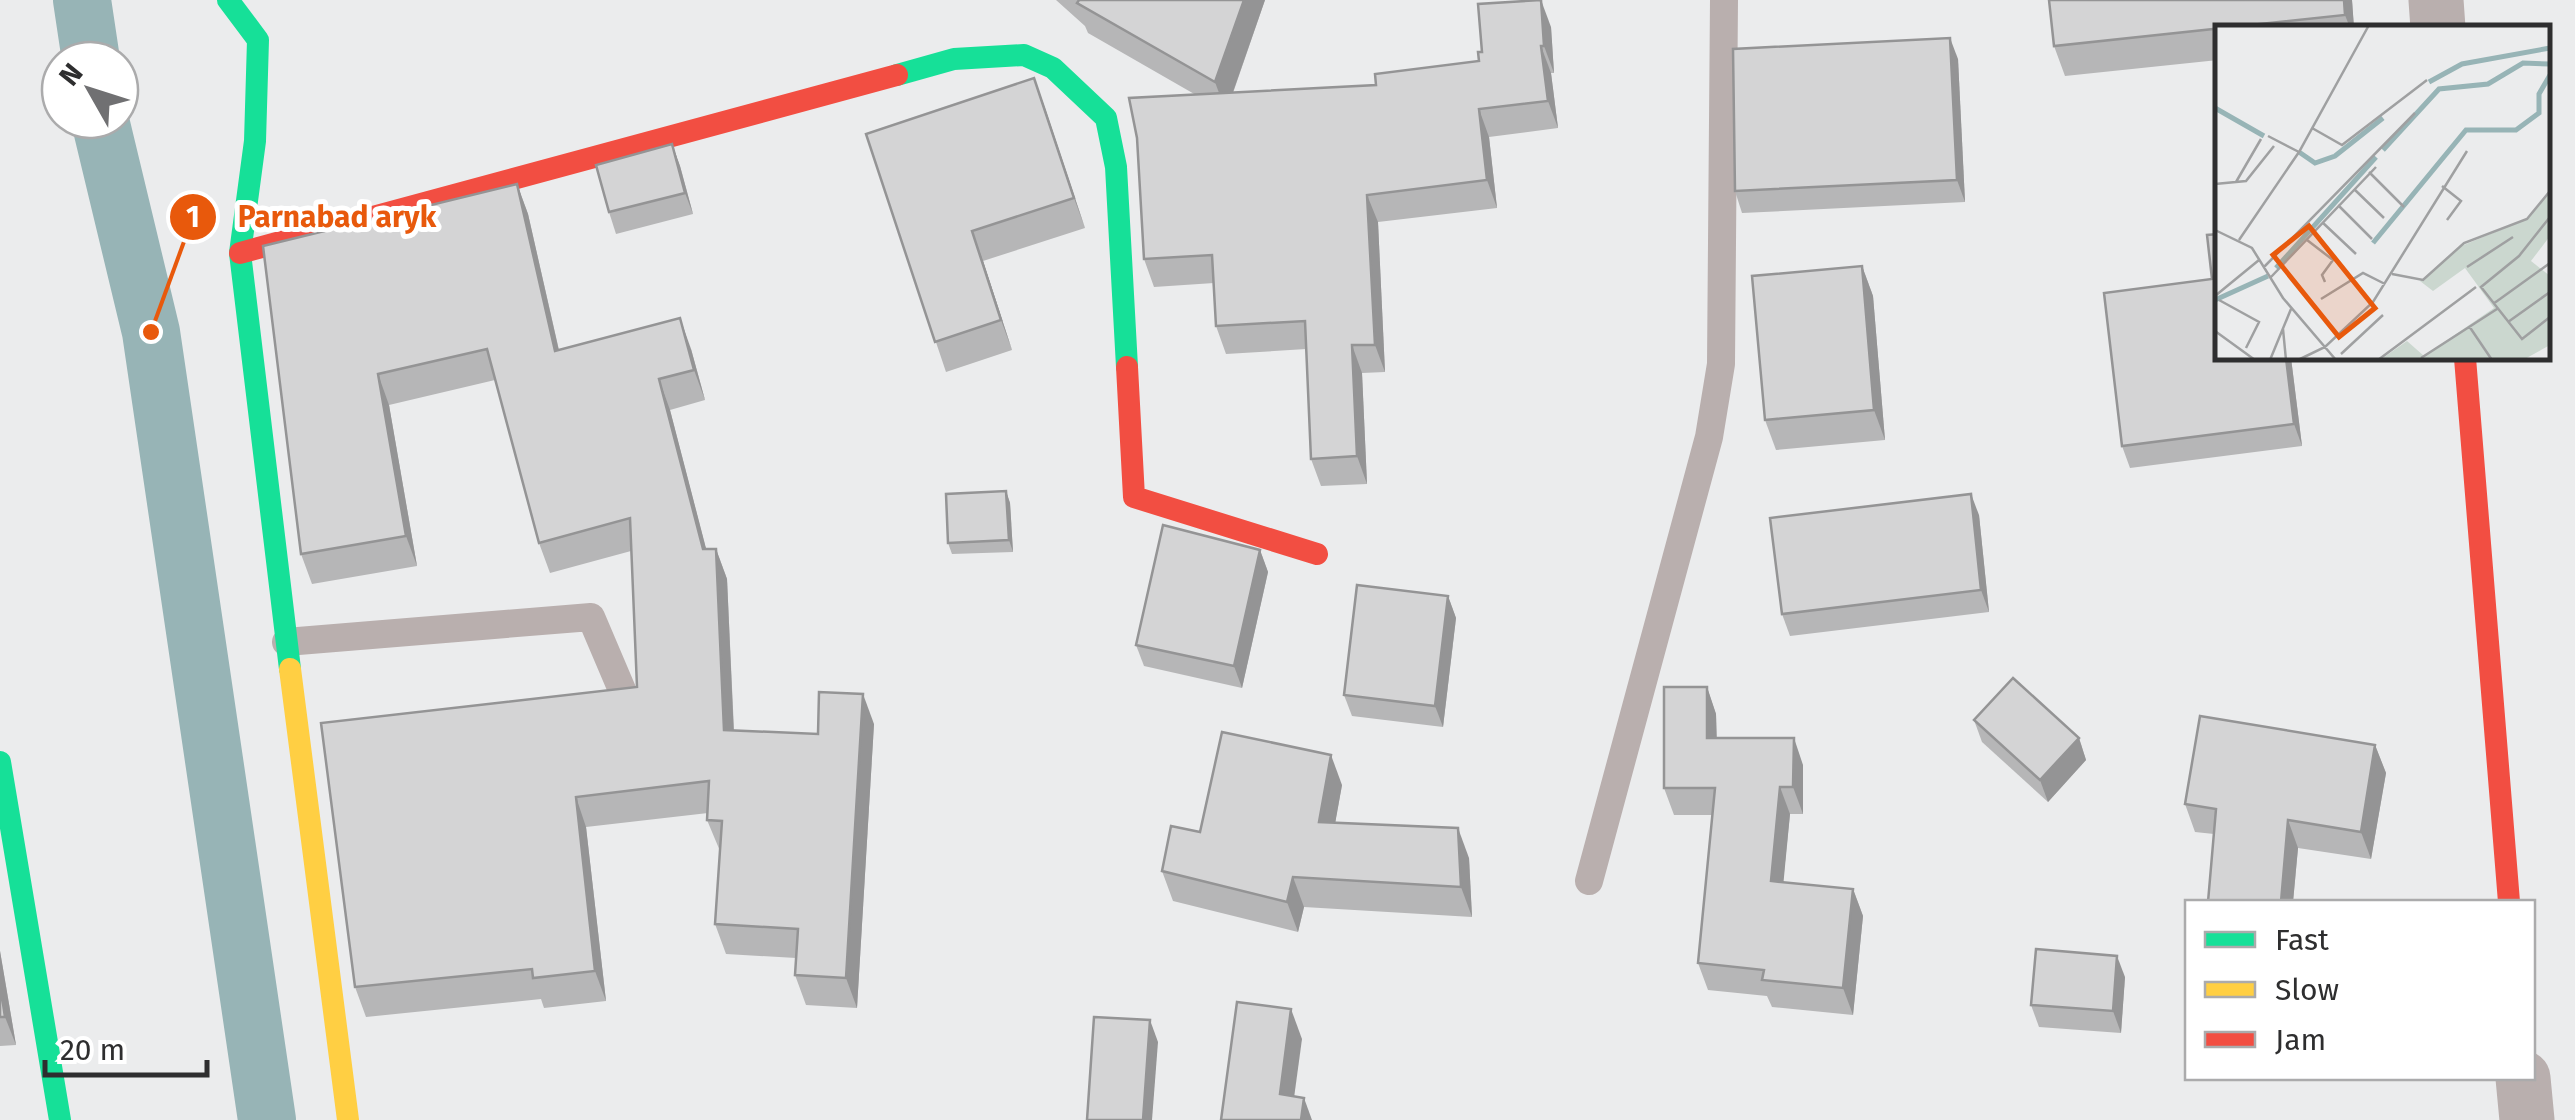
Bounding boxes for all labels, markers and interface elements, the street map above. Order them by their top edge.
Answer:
inset map [2215,25,2550,360]
north arrow [40,40,140,140]
text: N [52,57,90,92]
callout: Parnabad aryk [168,187,456,247]
text: 1 [186,199,200,235]
text: Parnabad aryk [238,199,437,235]
legend [2185,900,2535,1080]
text: Fast [2275,922,2329,958]
text: Slow [2275,972,2339,1008]
scale bar [45,1015,208,1077]
text: Jam [2275,1022,2326,1058]
text: 20 m [60,1032,125,1068]

